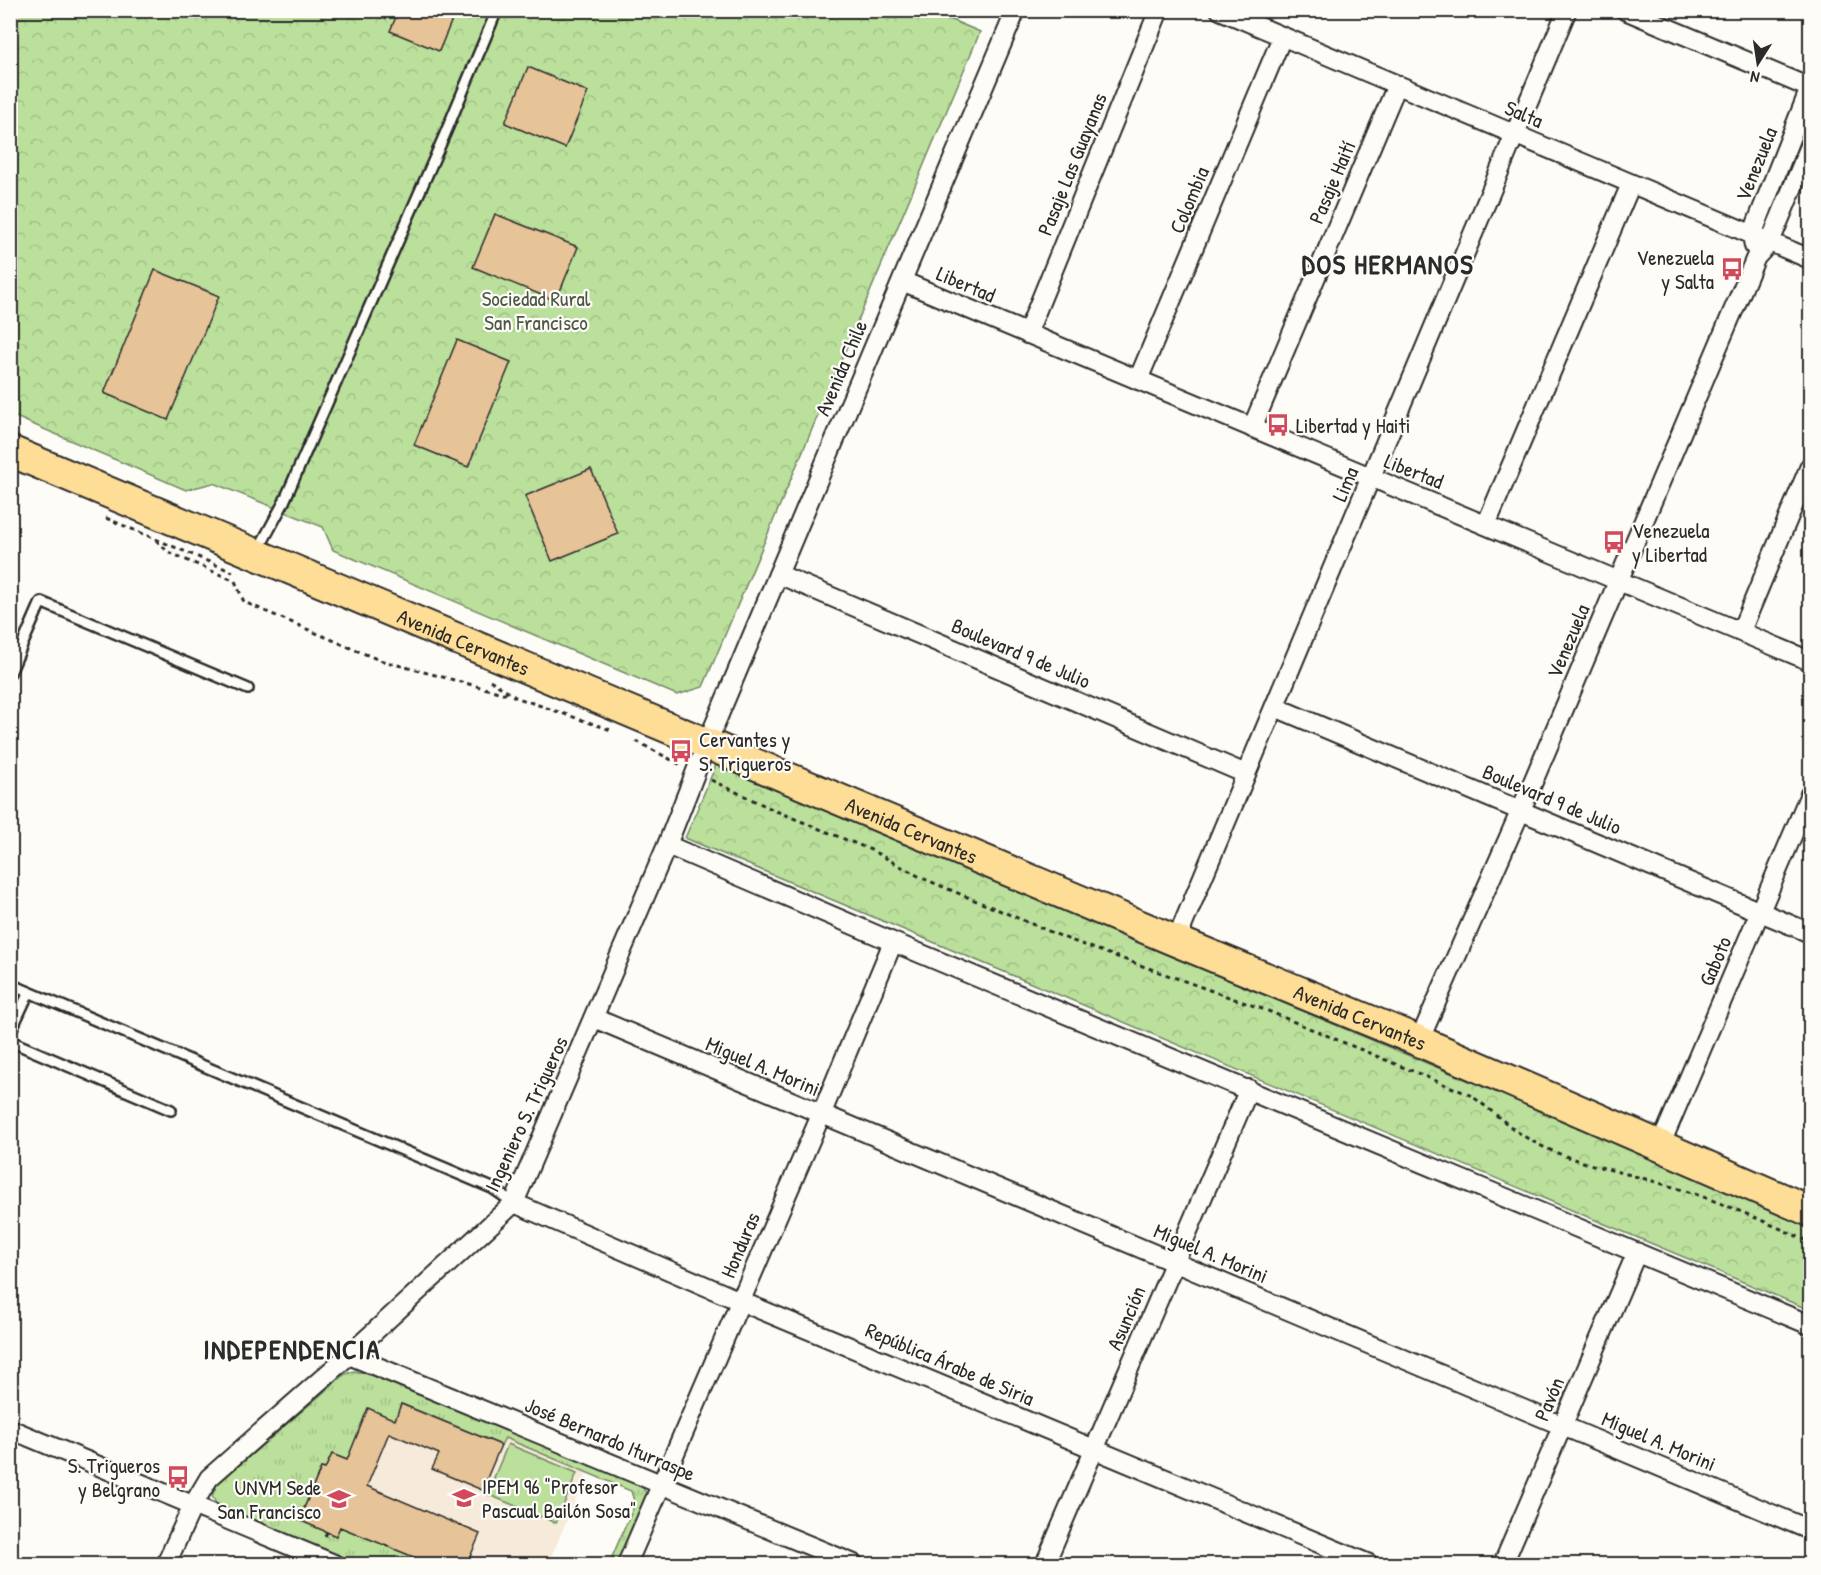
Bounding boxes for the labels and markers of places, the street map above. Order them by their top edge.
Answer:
place label: Venezuela y Salta [1636,243,1714,296]
bus stop icon: Venezuela y Salta [1719,256,1745,282]
place label: Libertad y Haiti [1296,411,1411,440]
bus stop icon: Libertad y Haiti [1265,412,1291,438]
place label: Venezuela y Libertad [1632,516,1710,569]
bus stop icon: Venezuela y Libertad [1601,529,1627,555]
place label: Cervantes y S. Trigueros [699,725,791,778]
bus stop icon: Cervantes y S. Trigueros [668,738,694,764]
place label: S. Trigueros y Belgrano [68,1451,160,1504]
bus stop icon: S. Trigueros y Belgrano [165,1464,191,1490]
place label: IPEM 96 "Profesor Pascual Bailón Sosa" [482,1472,636,1525]
place label: UNVM Sede San Francisco [218,1473,321,1526]
school or university icon: IPEM 96 "Profesor Pascual Bailón Sosa" [451,1485,477,1511]
school or university icon: UNVM Sede San Francisco [326,1486,352,1512]

